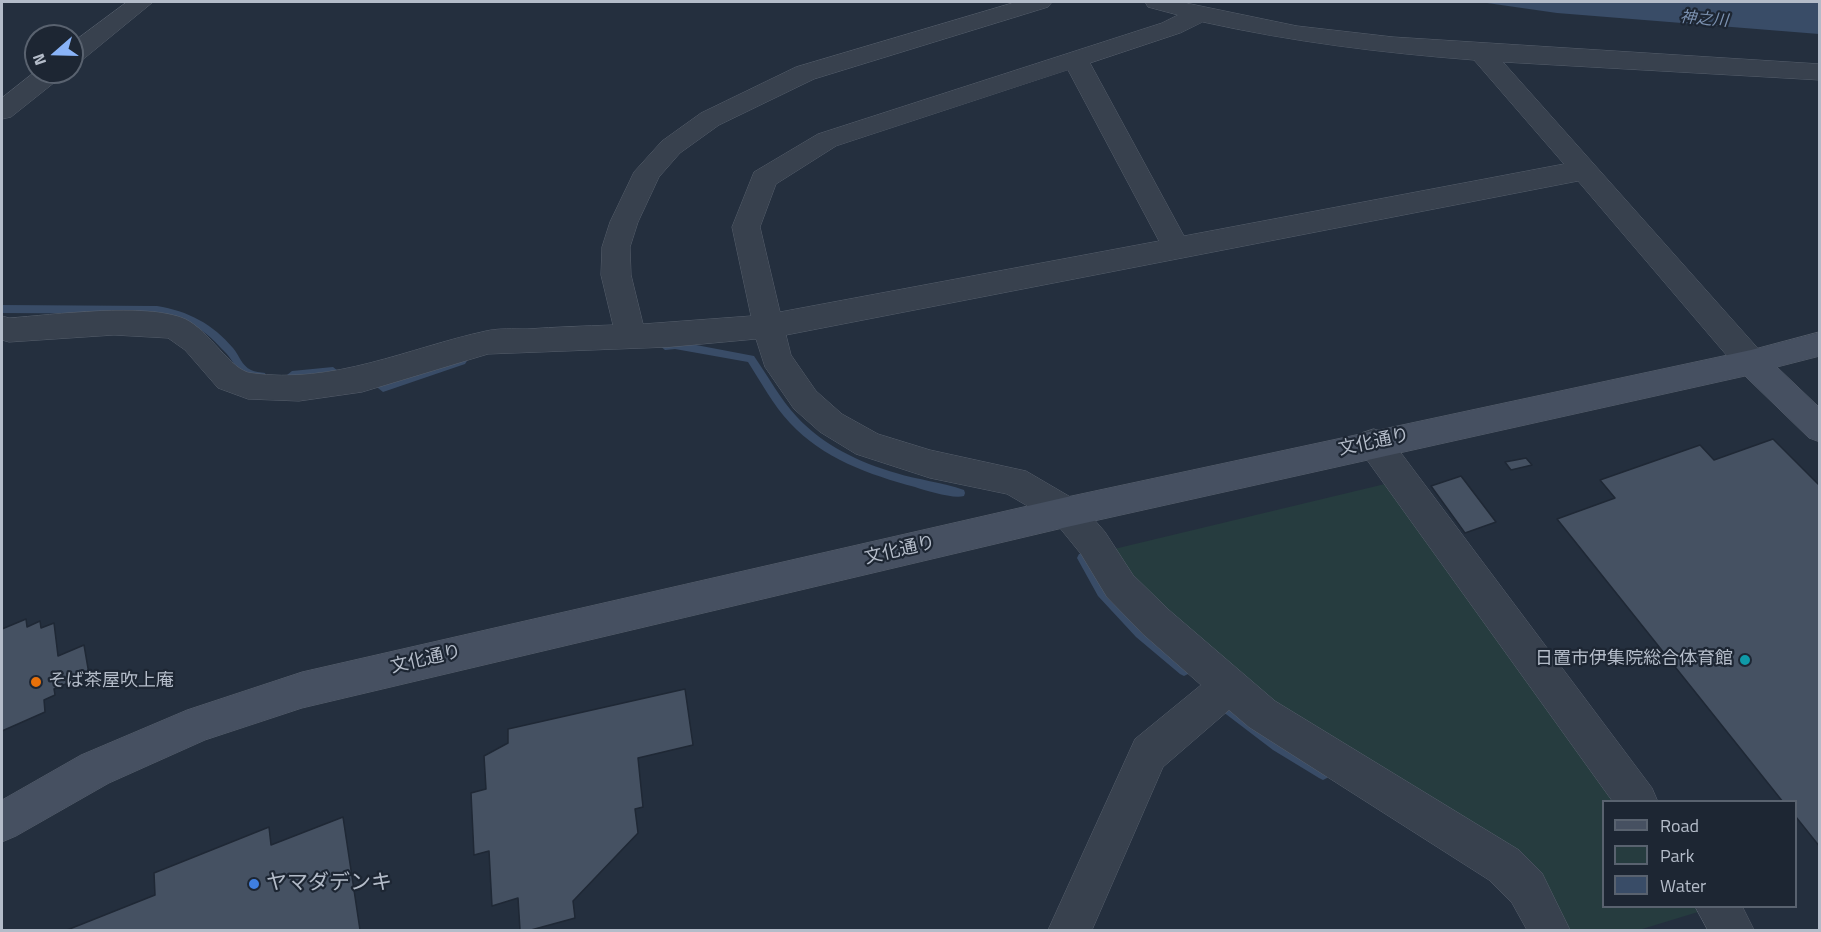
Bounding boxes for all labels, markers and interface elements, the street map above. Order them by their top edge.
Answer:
water label: 神之川 [1679,8,1729,32]
north arrow [24,24,84,84]
text: N [26,50,52,69]
street label: 文化通り [1337,425,1411,461]
street label: 文化通り [862,532,938,570]
street label: 文化通り [388,641,464,679]
place label: 日置市伊集院総合体育館 [1535,649,1733,671]
marker: 日置市伊集院総合体育館 [1738,653,1752,667]
place label: そば茶屋吹上庵 [48,671,174,693]
marker: そば茶屋吹上庵 [29,675,43,689]
legend [1602,800,1797,908]
text: Road [1660,812,1699,839]
text: Park [1660,842,1694,869]
place label: ヤマダデンキ [266,871,392,897]
text: Water [1660,872,1706,899]
marker: ヤマダデンキ [247,877,261,891]

